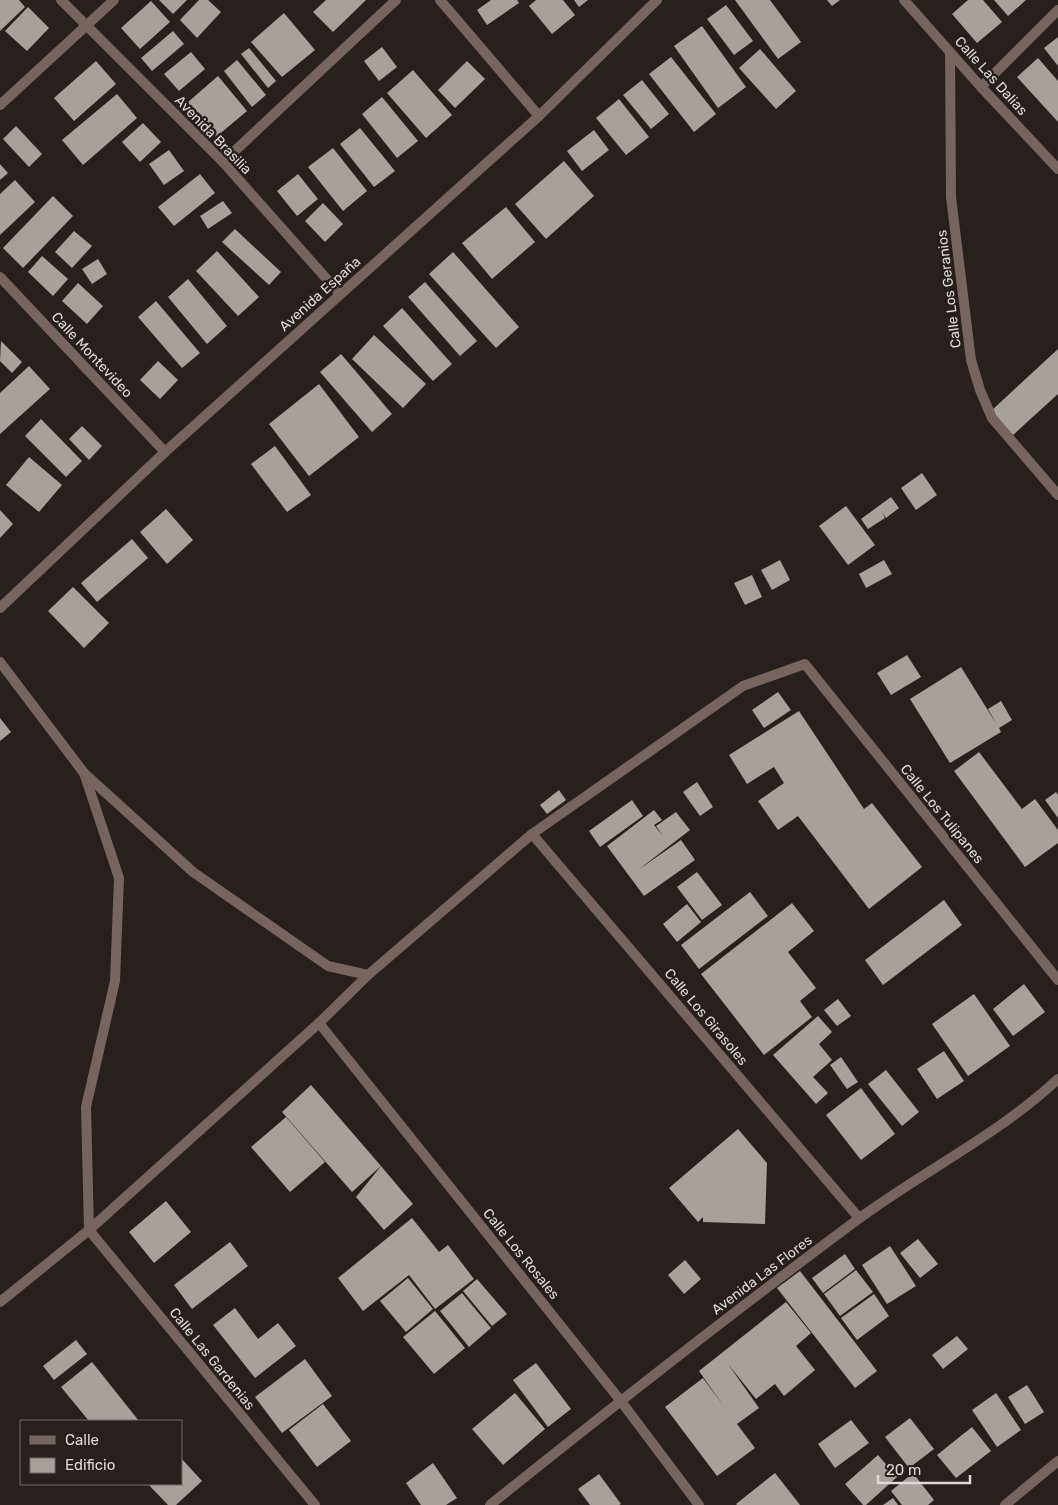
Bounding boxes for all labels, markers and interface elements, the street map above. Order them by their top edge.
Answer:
street label: Calle Las Dalias [951,33,1031,119]
street label: Avenida Brasilia [171,92,255,178]
street label: Calle Los Geranios [933,229,965,349]
street label: Avenida España [276,253,364,335]
street label: Calle Montevideo [48,309,136,401]
street label: Calle Los Tulipanes [897,761,987,867]
street label: Calle Los Girasoles [661,965,751,1069]
street label: Calle Los Rosales [479,1205,563,1303]
street label: Avenida Las Flores [708,1232,816,1318]
street label: Calle Las Gardenias [166,1304,258,1414]
legend [20,1420,182,1485]
text: Calle [65,1431,99,1449]
scale bar [878,1452,970,1484]
text: Edificio [65,1456,115,1474]
text: 20 m [886,1461,921,1479]

